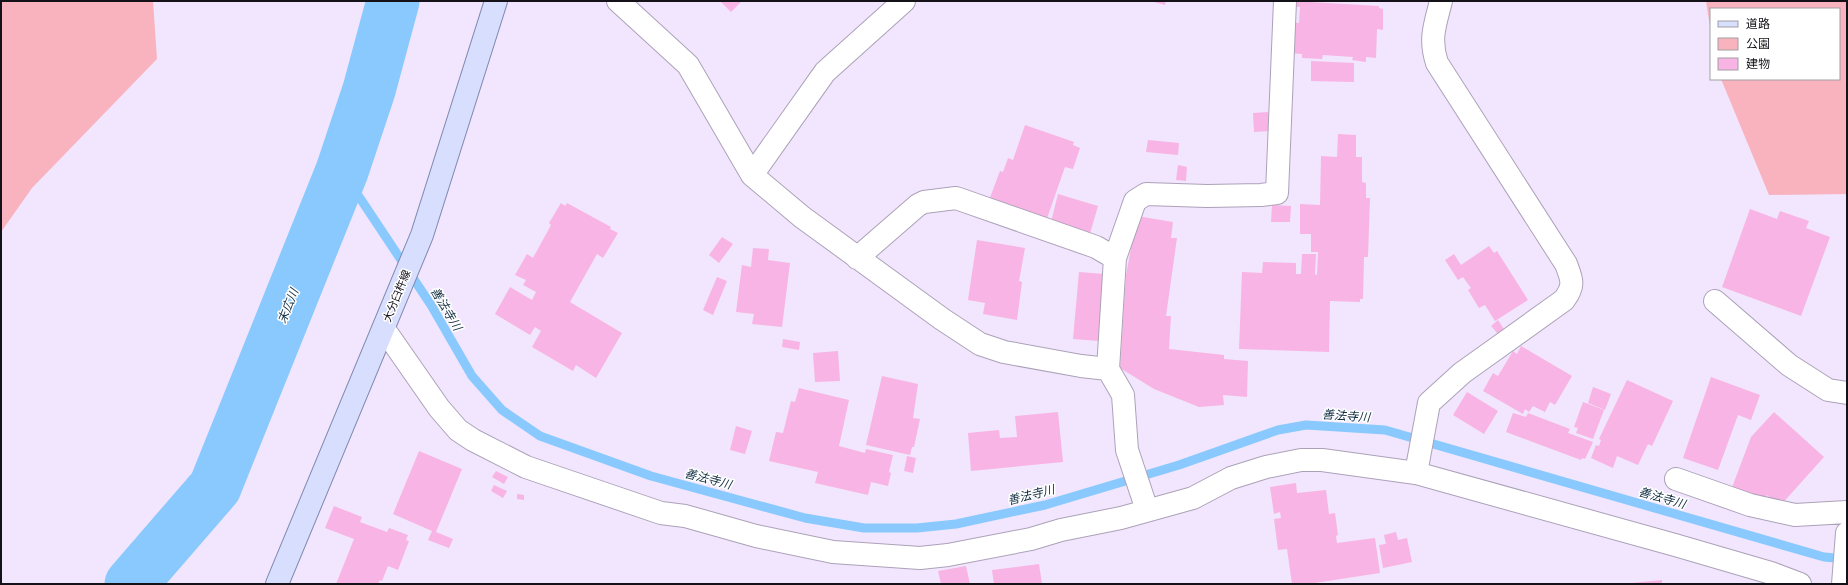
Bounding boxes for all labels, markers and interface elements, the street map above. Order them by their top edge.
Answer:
legend [1710,8,1840,80]
text: 道路 [1746,17,1770,31]
text: 公園 [1746,37,1770,51]
text: 建物 [1746,57,1770,71]
street label: 大分臼杵線 [381,268,413,324]
water label: 末広川 [275,285,302,325]
water label: 善法寺川 [428,285,465,335]
water label: 善法寺川 [1322,407,1372,425]
water label: 善法寺川 [683,466,735,492]
water label: 善法寺川 [1006,482,1058,508]
water label: 善法寺川 [1637,485,1689,512]

